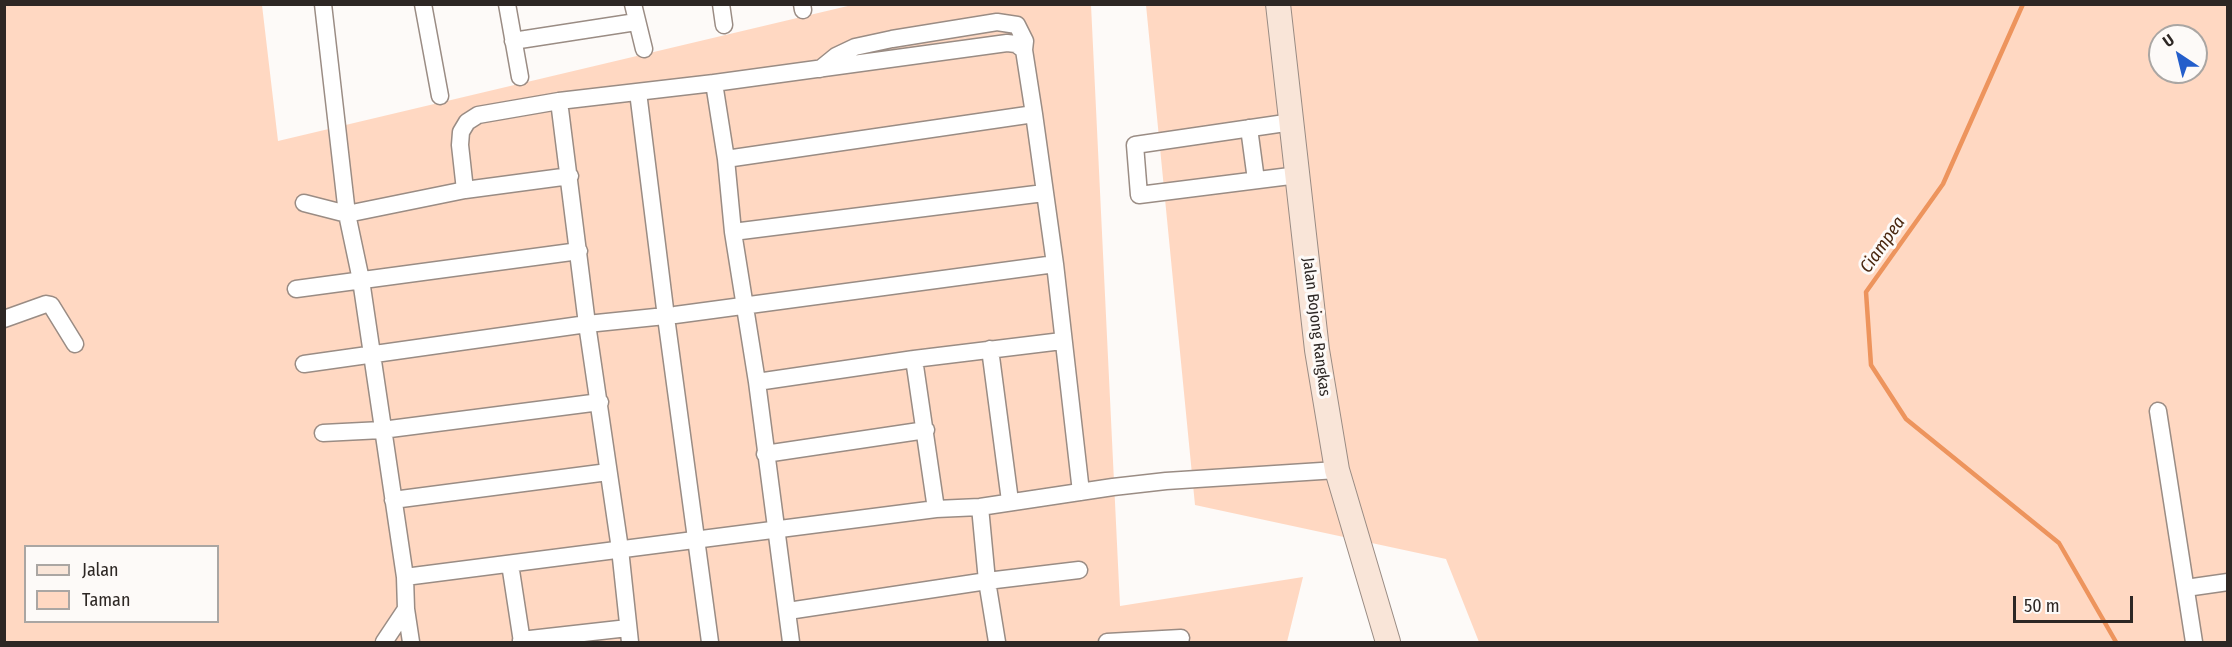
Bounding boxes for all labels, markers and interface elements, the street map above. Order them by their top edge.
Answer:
north arrow [2148,24,2208,84]
text: U [2159,30,2178,51]
water label: Ciampea [1856,213,1910,277]
street label: Jalan Bojong Rangkas [1298,257,1334,397]
legend [24,545,219,623]
text: Jalan [82,559,119,581]
scale bar [2016,584,2136,622]
text: Taman [82,589,130,611]
text: 50 m [2024,595,2060,617]

